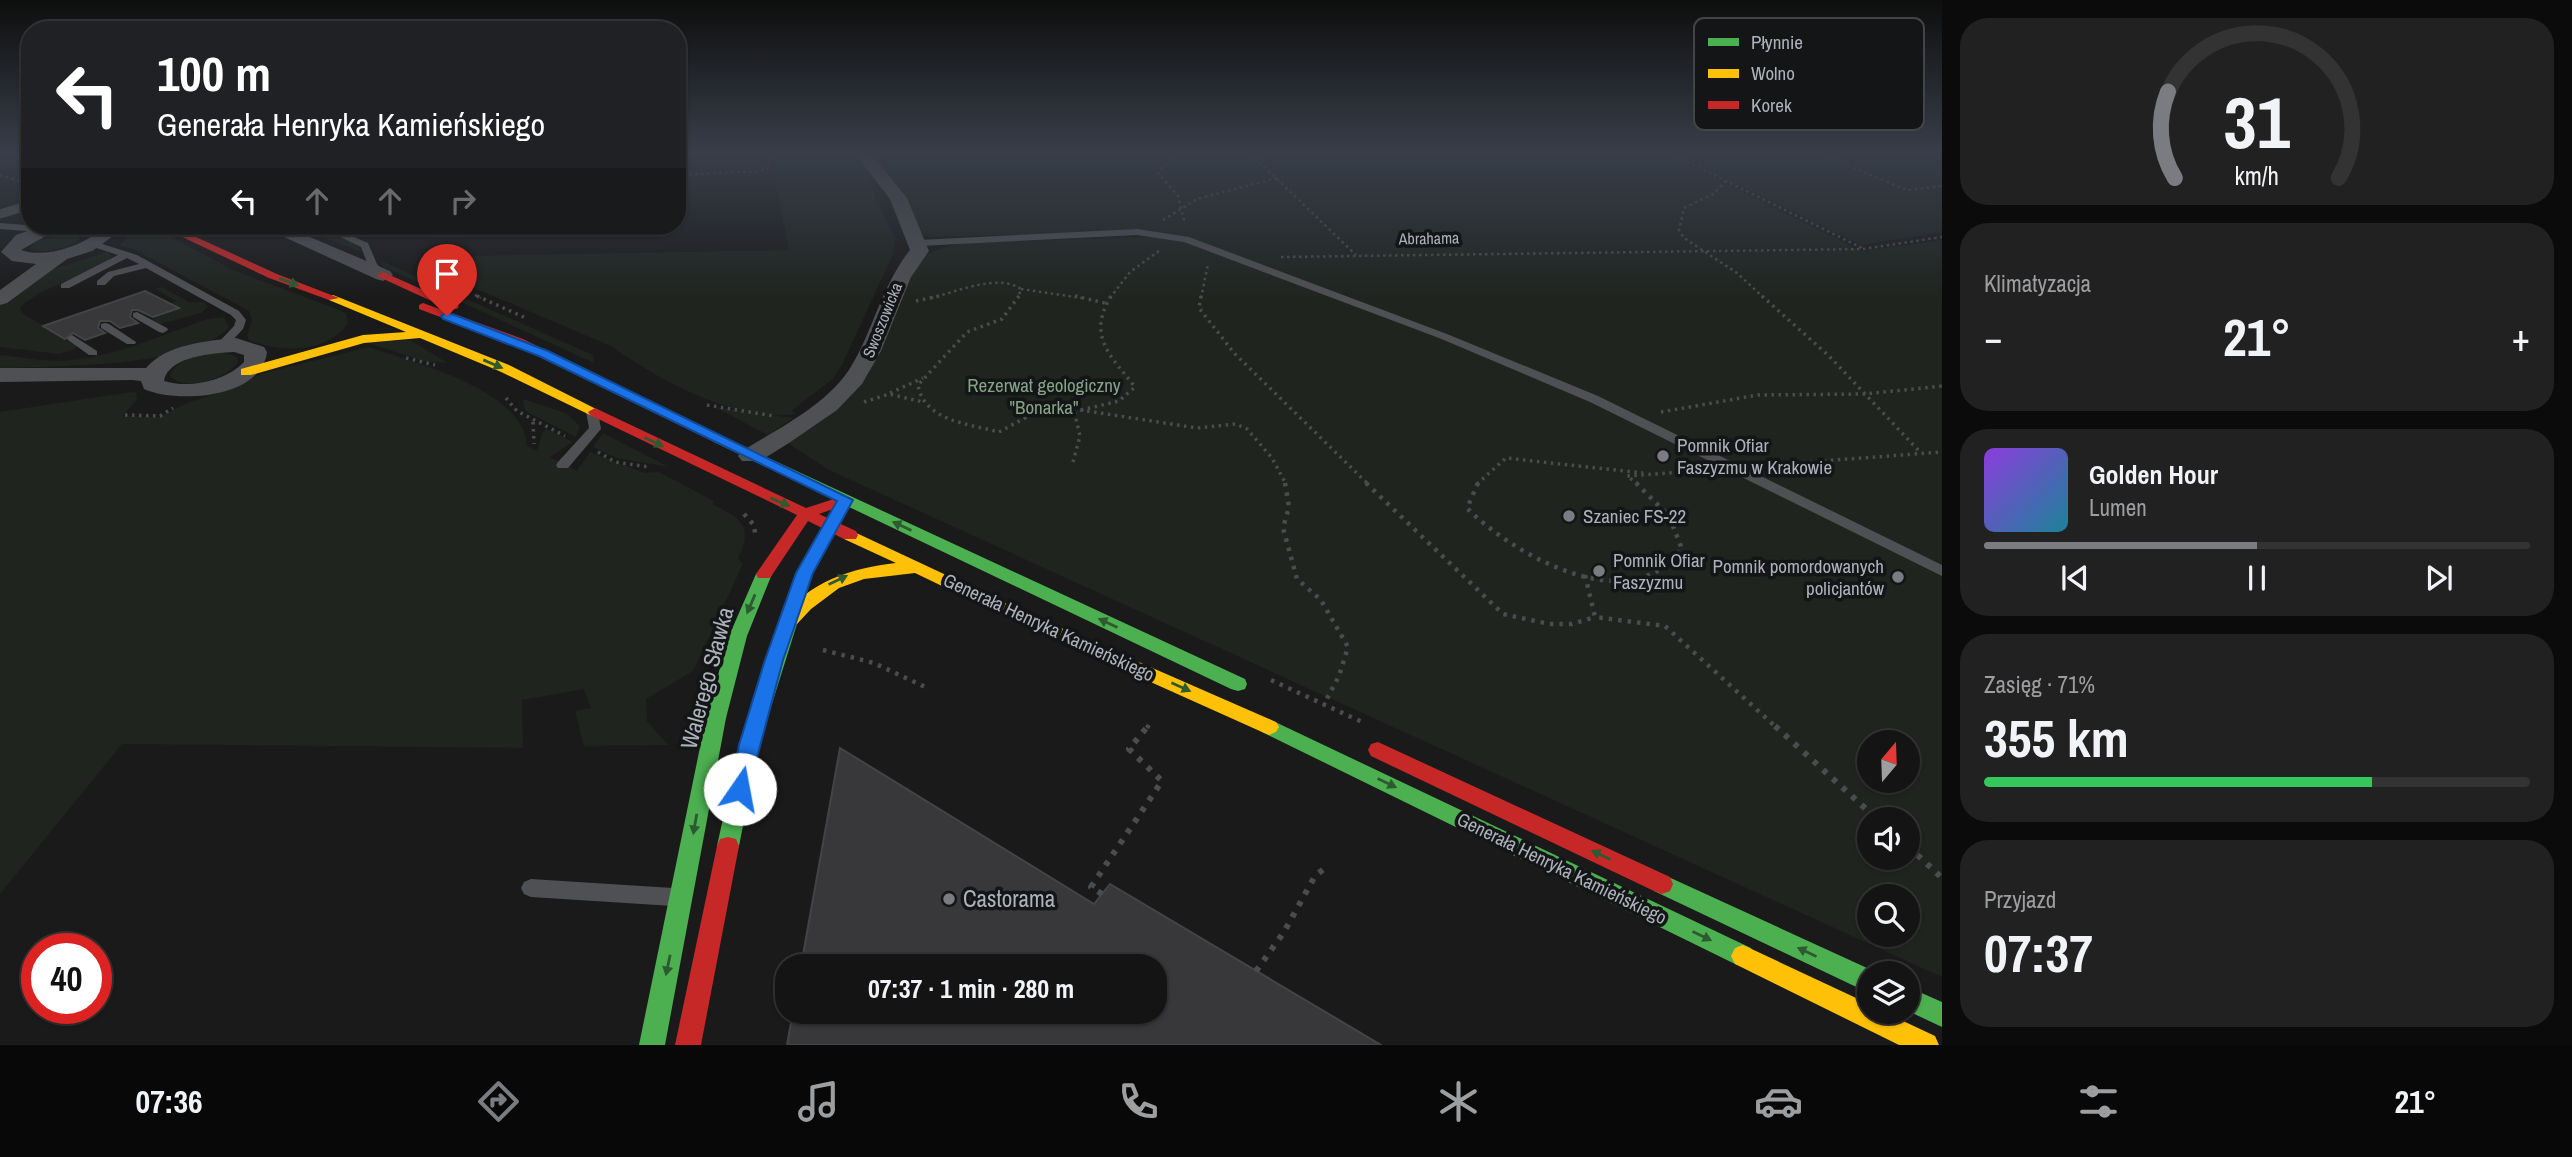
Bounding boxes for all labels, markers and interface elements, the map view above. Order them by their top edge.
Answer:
legend [1694,18,1924,130]
text: Płynnie [1751,29,1803,55]
text: 100 m [157,40,271,106]
icon: left [42,49,133,140]
text: Wolno [1751,60,1795,86]
text: 31 [2224,73,2291,171]
text: Korek [1751,92,1792,118]
text: Generała Henryka Kamieńskiego [157,103,545,146]
text: km/h [2235,159,2279,193]
icon: left [225,182,263,220]
icon: ahead [298,182,336,220]
icon: ahead [371,182,409,220]
icon: right [444,182,482,220]
street label: Abrahama [1398,226,1460,250]
pin [417,244,477,316]
icon: arrive [428,255,466,293]
text: Klimatyzacja [1984,268,2091,299]
one-way arrow [279,277,300,288]
street label: Swoszowicka [857,278,907,361]
text: 21° [2223,302,2291,372]
text: − [1984,312,2002,363]
text: + [2512,312,2530,363]
one-way arrow [483,358,504,369]
park label: Rezerwat geologiczny "Bonarka" [967,372,1121,420]
place label: Pomnik Ofiar Faszyzmu w Krakowie [1677,432,1832,480]
one-way arrow [644,436,664,447]
marker: Pomnik Ofiar Faszyzmu w Krakowie [1655,448,1671,464]
text: Golden Hour [2089,457,2218,492]
text: Lumen [2089,492,2147,523]
one-way arrow [769,496,790,507]
place label: Szaniec FS-22 [1583,503,1686,529]
marker: Szaniec FS-22 [1561,508,1577,524]
one-way arrow [892,520,912,532]
place label: Pomnik Ofiar Faszyzmu [1613,547,1706,595]
place label: Pomnik pomordowanych policjantów [1713,553,1885,601]
icon: previous [2056,559,2094,597]
icon: pause [2238,559,2276,597]
icon: next [2420,559,2458,597]
marker: Pomnik Ofiar Faszyzmu [1591,563,1607,579]
street label: Generała Henryka Kamieńskiego [939,567,1159,687]
marker: Pomnik pomordowanych policjantów [1890,569,1906,585]
one-way arrow [828,574,848,585]
one-way arrow [745,594,756,615]
street label: Walerego Sławka [673,603,741,752]
one-way arrow [1098,617,1118,629]
text: Zasięg · 71% [1984,669,2095,700]
one-way arrow [1170,682,1191,693]
text: 355 km [1984,703,2129,773]
north arrow [1857,730,1920,793]
map controls [1857,730,1920,1024]
position arrow [703,752,777,826]
one-way arrow [1377,778,1397,789]
street label: Generała Henryka Kamieńskiego [1453,806,1671,930]
button: sound [1857,807,1920,870]
one-way arrow [689,813,700,835]
one-way arrow [1591,849,1611,861]
place label: Castorama [963,883,1056,914]
button: search [1857,884,1920,947]
text: Przyjazd [1984,884,2056,915]
marker: Castorama [941,891,957,907]
text: 07:37 [1984,918,2093,988]
one-way arrow [1692,930,1712,942]
speed limit sign: 40 [21,933,112,1024]
one-way arrow [1797,946,1817,958]
one-way arrow [662,954,673,976]
button: layers [1857,961,1920,1024]
text: 07:37 · 1 min · 280 m [868,971,1074,1006]
icon: directions [474,1077,523,1126]
icon: music [794,1077,843,1126]
icon: phone [1114,1077,1163,1126]
icon: climate [1434,1077,1483,1126]
icon: car [1754,1077,1803,1126]
icon: filters [2074,1077,2123,1126]
text: 07:36 [136,1080,203,1123]
text: 21° [2394,1080,2436,1123]

